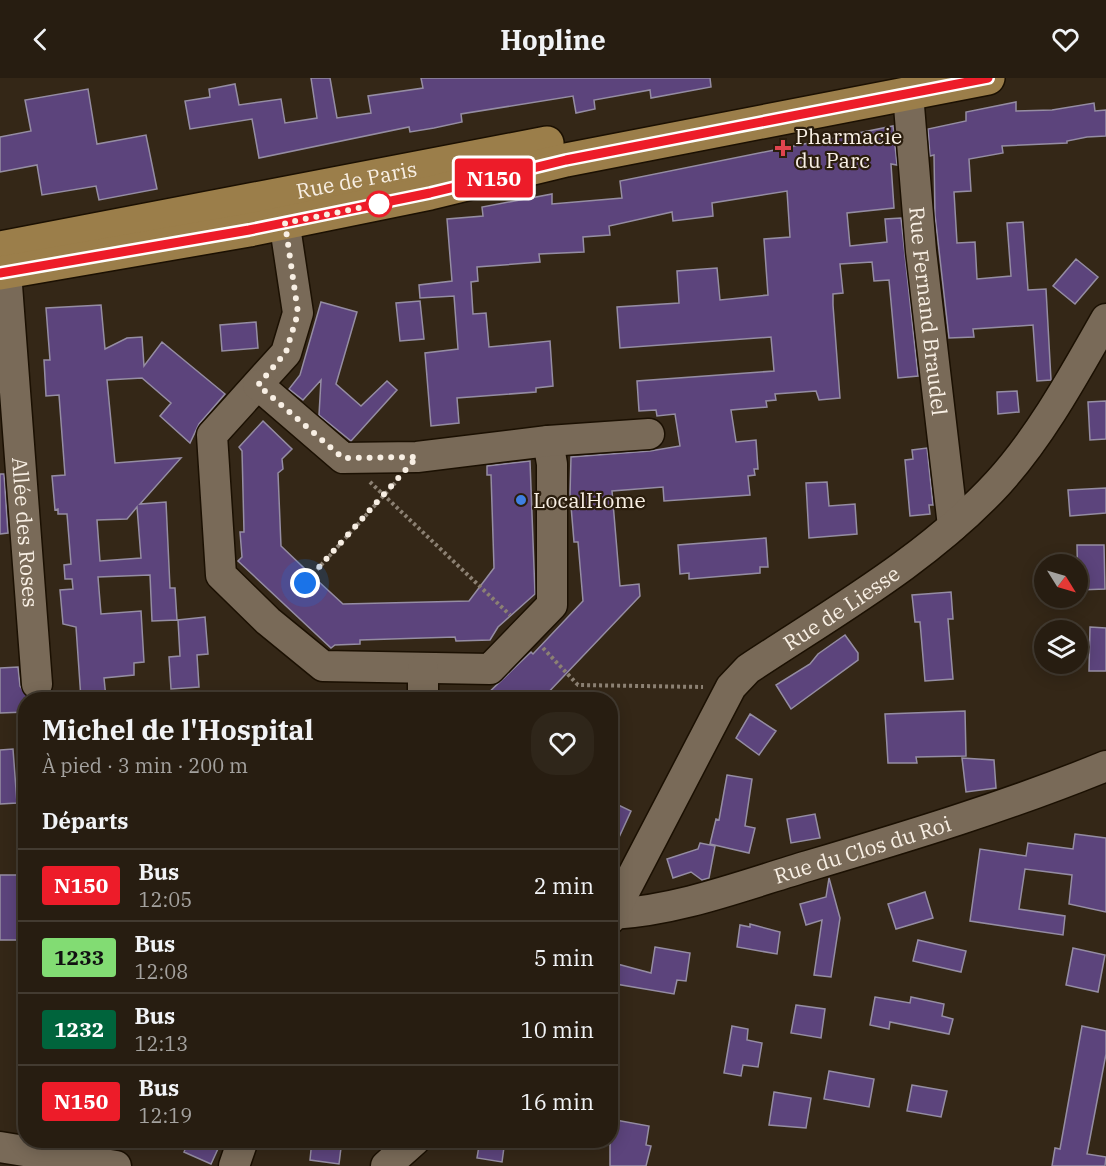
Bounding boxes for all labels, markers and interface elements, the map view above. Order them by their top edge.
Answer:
text: Hopline [500,22,606,57]
icon: back [24,23,57,56]
icon: heart [1049,23,1082,56]
place label: Pharmacie du Parc [795,122,902,174]
marker: Pharmacie du Parc [776,141,790,155]
street label: Rue de Paris [294,154,419,205]
line badge: N150 [452,158,536,198]
text: N150 [467,164,521,192]
unlabelled marker [366,191,392,217]
street label: Rue Fernand Braudel [903,205,954,417]
street label: Allée des Roses [6,456,45,609]
place label: LocalHome [533,486,646,514]
marker: LocalHome [514,493,528,507]
north arrow [1034,554,1088,608]
map controls [1034,554,1088,674]
street label: Rue de Liesse [778,559,905,657]
your location [290,568,320,598]
button: layers [1034,620,1088,674]
text: Michel de l'Hospital [42,711,314,748]
button: heart [531,712,594,775]
text: À pied · 3 min · 200 m [42,752,248,779]
text: Départs [42,806,128,835]
street label: Rue du Clos du Roi [770,809,954,890]
text: Bus [138,857,179,886]
text: N150 [54,871,108,899]
text: 2 min [534,871,594,900]
text: 12:05 [138,886,192,913]
text: Bus [134,929,175,958]
text: 1233 [54,943,104,971]
text: 5 min [534,943,594,972]
text: 12:08 [134,958,188,985]
text: Bus [134,1001,175,1030]
text: 1232 [54,1015,104,1043]
text: 10 min [521,1015,594,1044]
text: 12:13 [134,1030,188,1057]
text: Bus [138,1073,179,1102]
text: N150 [54,1087,108,1115]
text: 16 min [521,1087,594,1116]
text: 12:19 [138,1102,192,1129]

